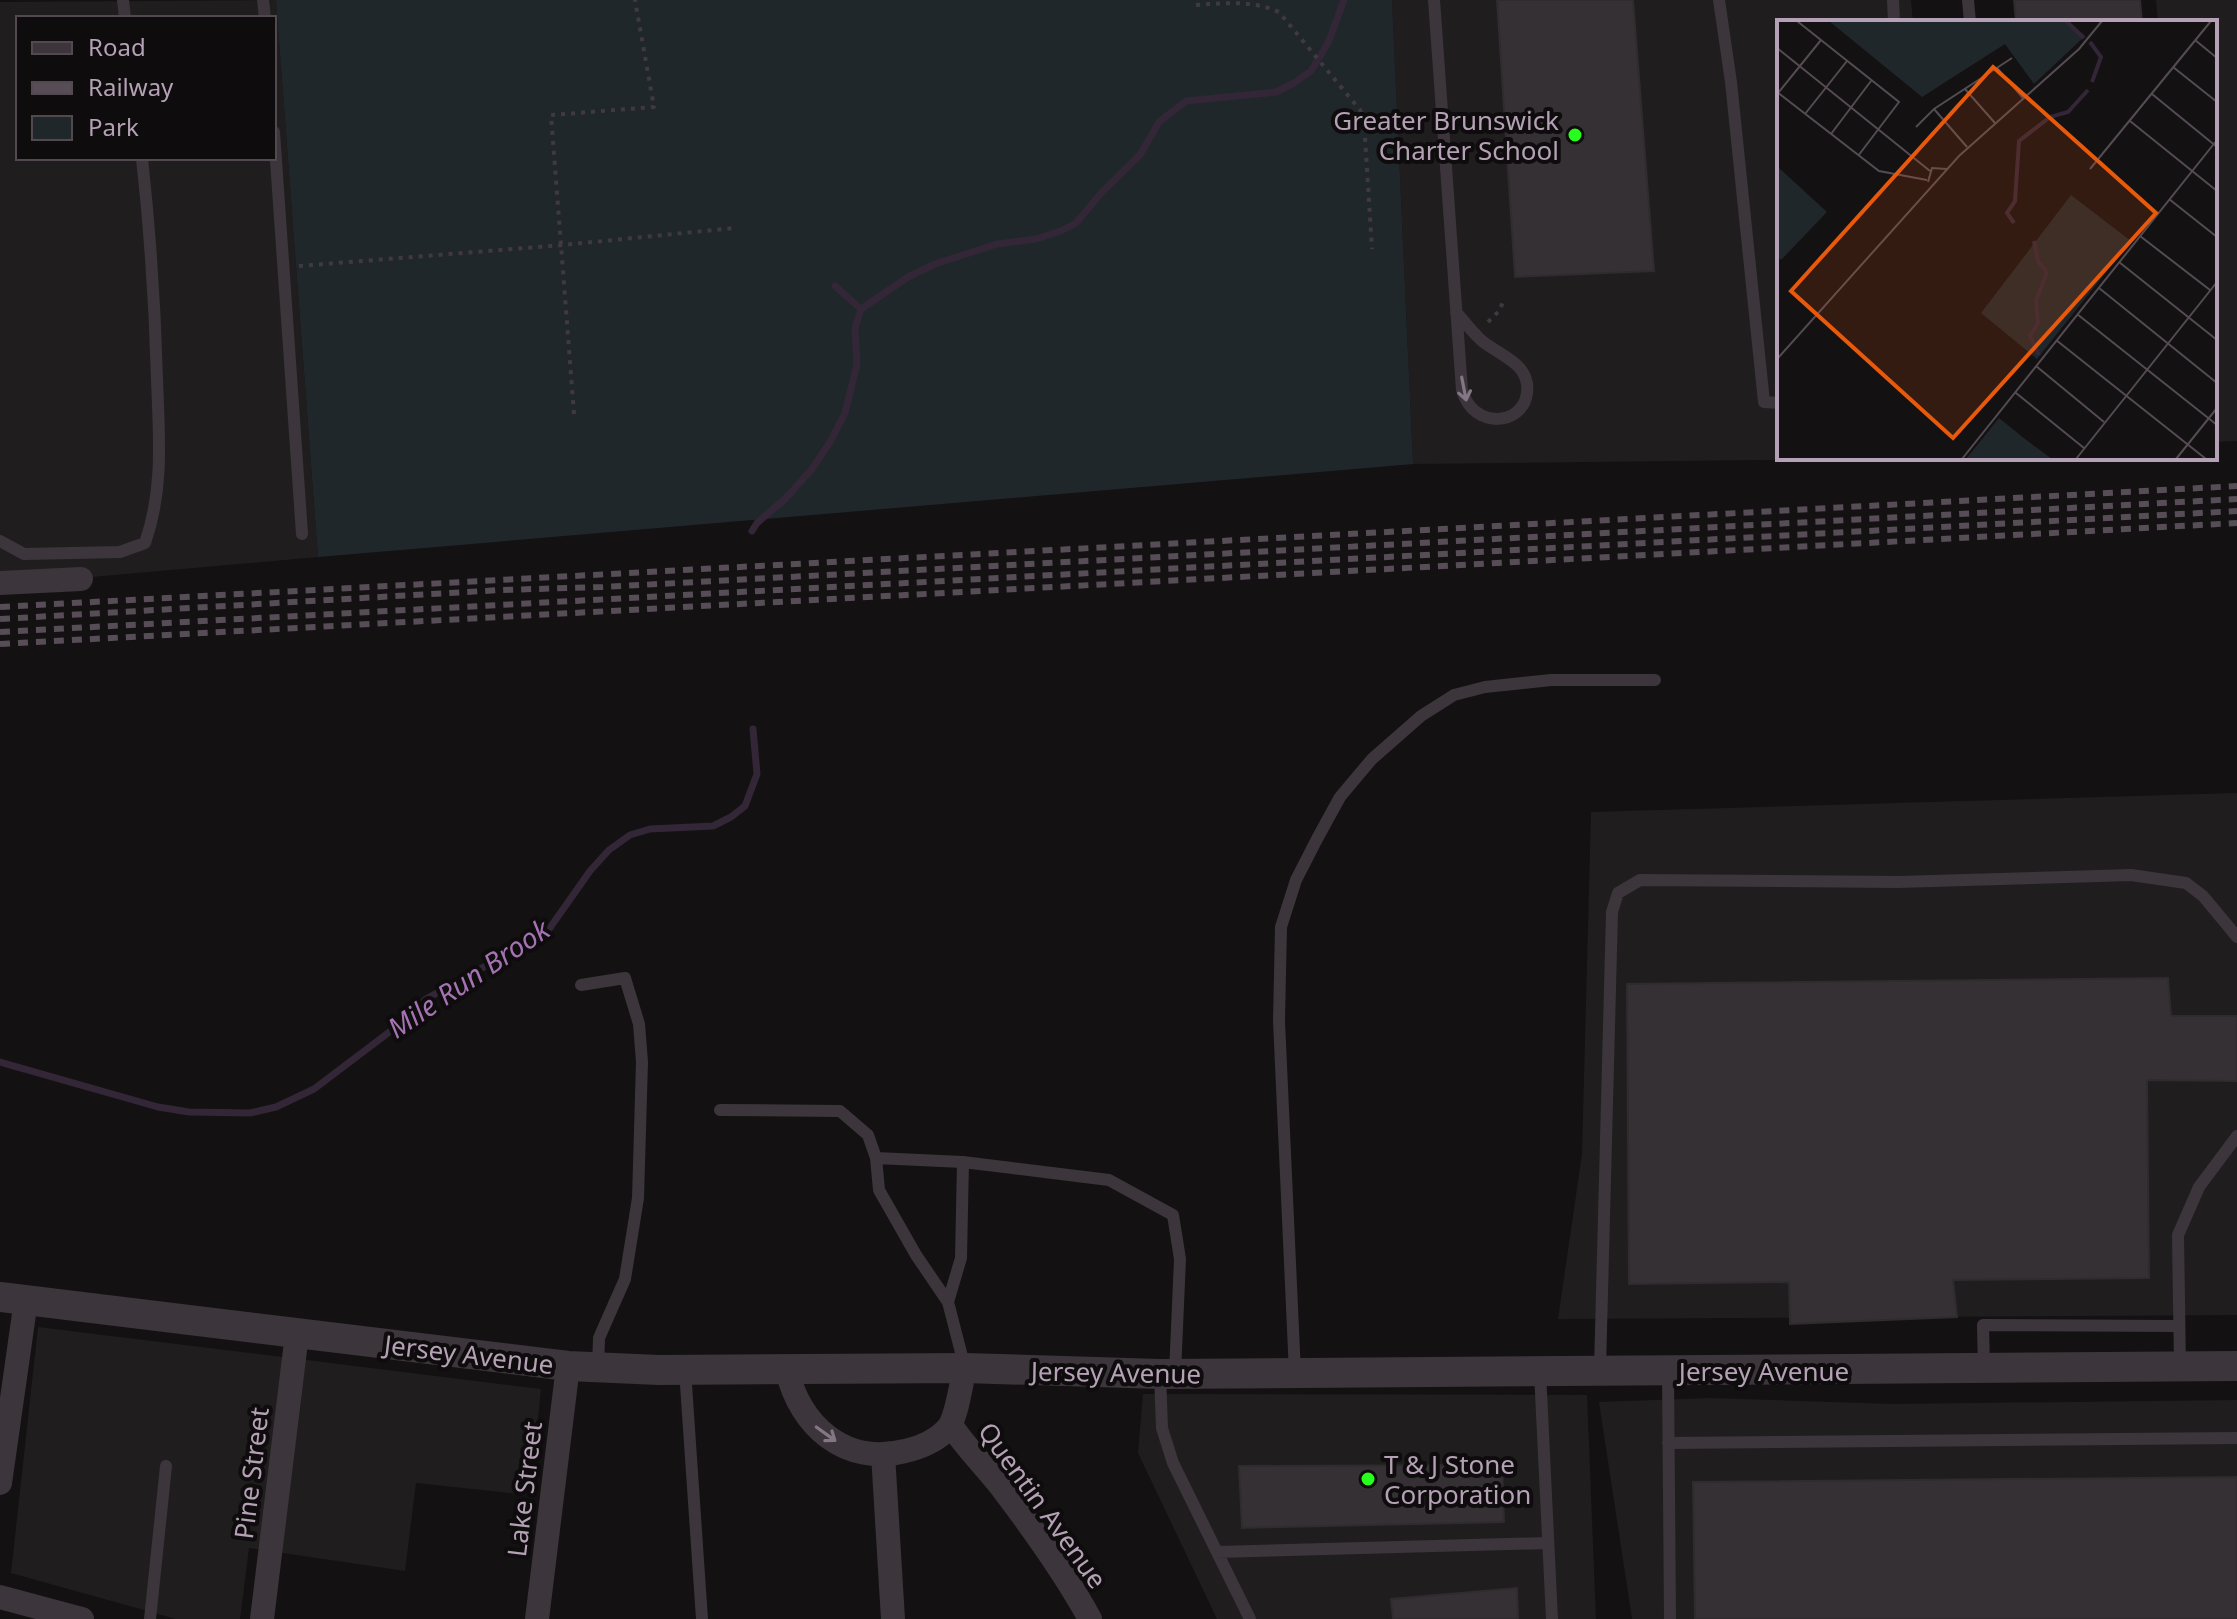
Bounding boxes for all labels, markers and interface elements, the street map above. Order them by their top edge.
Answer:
legend [16,16,276,160]
inset map [1777,20,2217,460]
text: Road [88,30,146,63]
text: Railway [88,70,174,103]
place label: Greater Brunswick Charter School [1333,102,1559,168]
text: Park [88,110,139,143]
marker: Greater Brunswick Charter School [1566,126,1584,144]
one-way arrow [1457,376,1472,402]
water label: Mile Run Brook [380,909,557,1046]
street label: Jersey Avenue [379,1325,556,1382]
street label: Jersey Avenue [1027,1352,1202,1391]
street label: Jersey Avenue [1676,1353,1849,1389]
street label: Pine Street [225,1405,277,1541]
street label: Quentin Avenue [970,1415,1116,1595]
street label: Lake Street [498,1419,550,1559]
one-way arrow [815,1426,836,1443]
place label: T & J Stone Corporation [1384,1446,1531,1512]
marker: T & J Stone Corporation [1359,1470,1377,1488]

